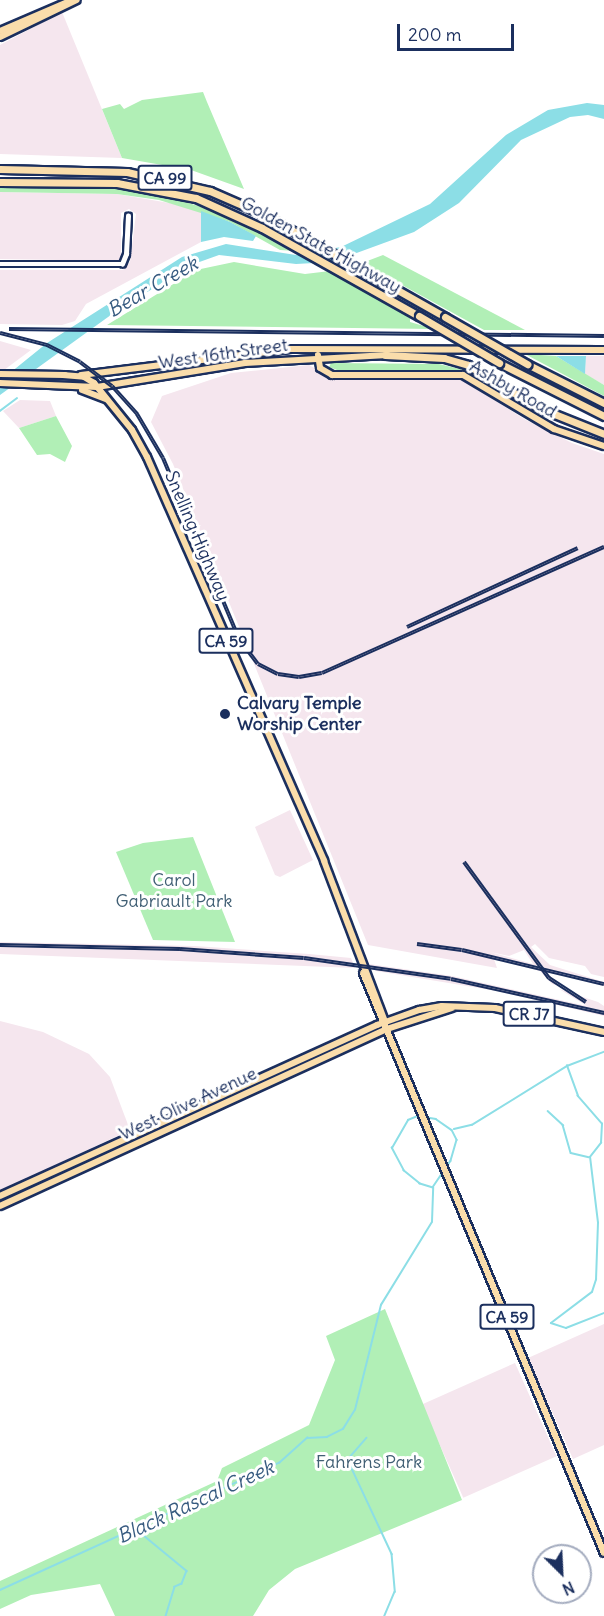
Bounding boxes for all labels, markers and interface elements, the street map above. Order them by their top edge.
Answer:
scale bar [400,12,517,50]
text: 200 m [408,23,462,46]
road number: CA 99 [136,165,194,191]
street label: Golden State Highway [237,192,405,298]
water label: Bear Creek [102,250,202,322]
street label: West 16th Street [157,334,289,374]
street label: Ashby Road [466,355,560,423]
street label: Snelling Highway [160,468,234,604]
road number: CA 59 [198,628,254,654]
place label: Calvary Temple Worship Center [237,693,362,736]
marker: Calvary Temple Worship Center [218,707,232,721]
park label: Carol Gabriault Park [116,870,232,912]
road number: CR J7 [502,1001,556,1027]
street label: West Olive Avenue [116,1063,260,1145]
road number: CA 59 [478,1304,536,1330]
park label: Fahrens Park [316,1451,422,1473]
water label: Black Rascal Creek [113,1454,277,1548]
north arrow [532,1544,592,1604]
text: N [559,1577,578,1600]

